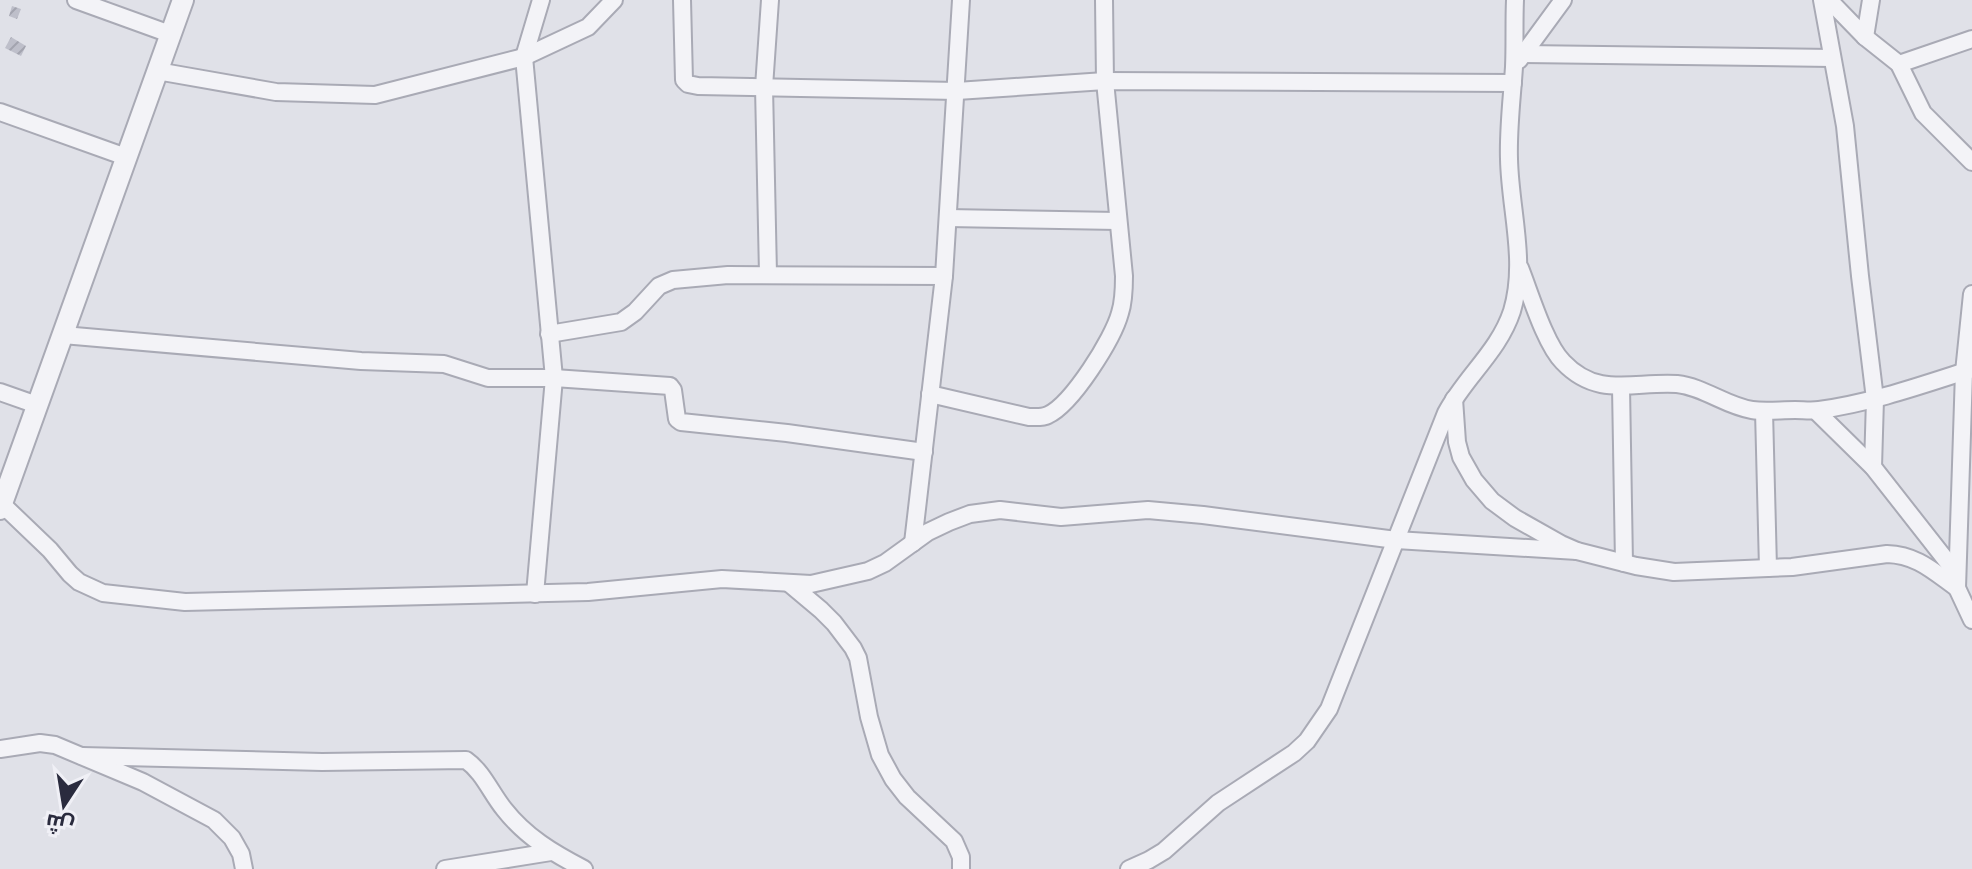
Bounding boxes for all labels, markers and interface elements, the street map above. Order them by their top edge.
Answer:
north arrow [24,765,104,845]
text: ش [44,807,77,839]

